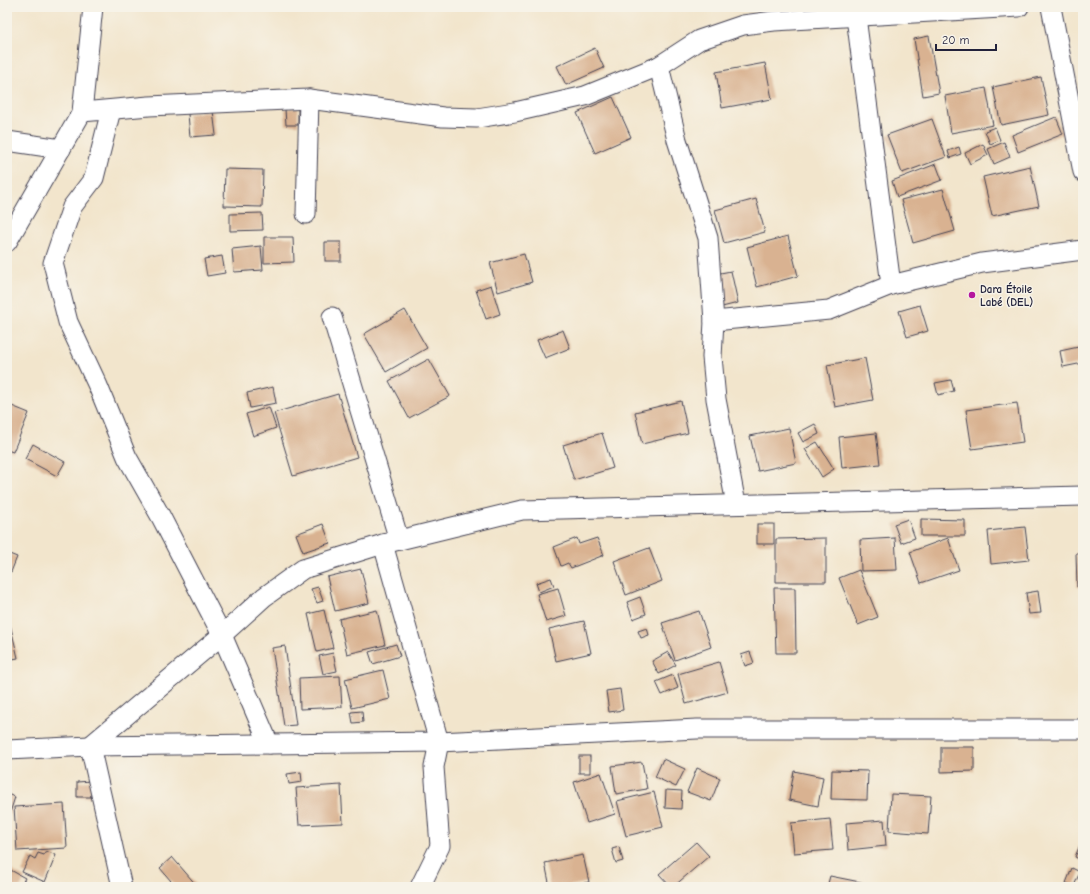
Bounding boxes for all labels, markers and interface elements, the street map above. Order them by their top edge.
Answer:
scale bar [936,26,996,52]
text: 20 m [942,33,970,47]
place label: Dara Étoile Labé (DEL) [980,282,1033,309]
marker: Dara Étoile Labé (DEL) [967,290,977,300]

